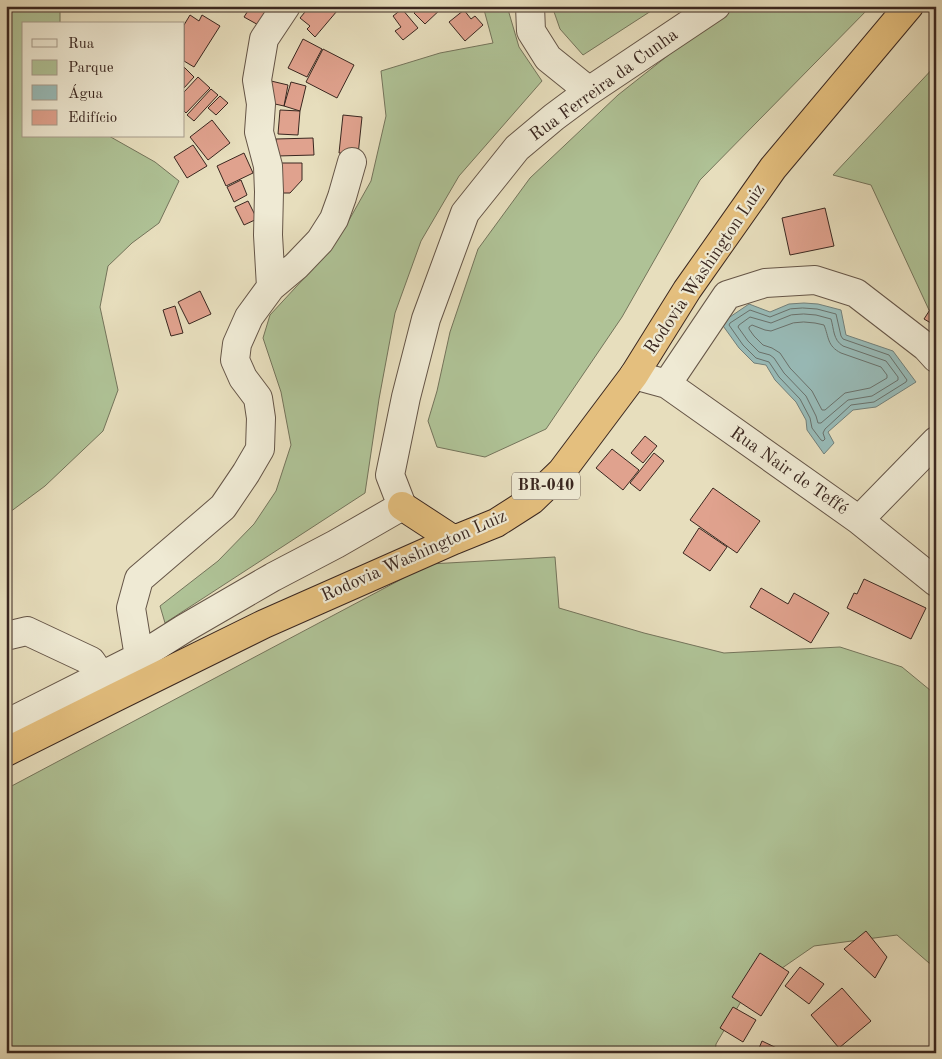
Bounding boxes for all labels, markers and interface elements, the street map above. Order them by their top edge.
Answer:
legend [22,22,185,138]
street label: Rua Ferreira da Cunha [527,25,681,145]
text: Rua [68,37,95,52]
text: Parque [68,61,114,76]
text: Água [68,84,104,102]
text: Edifício [68,111,117,126]
street label: Rodovia Washington Luiz [641,181,769,357]
street label: Rua Nair de Teffé [727,424,851,518]
road number: BR-040 [512,472,580,500]
street label: Rodovia Washington Luiz [319,507,509,605]

